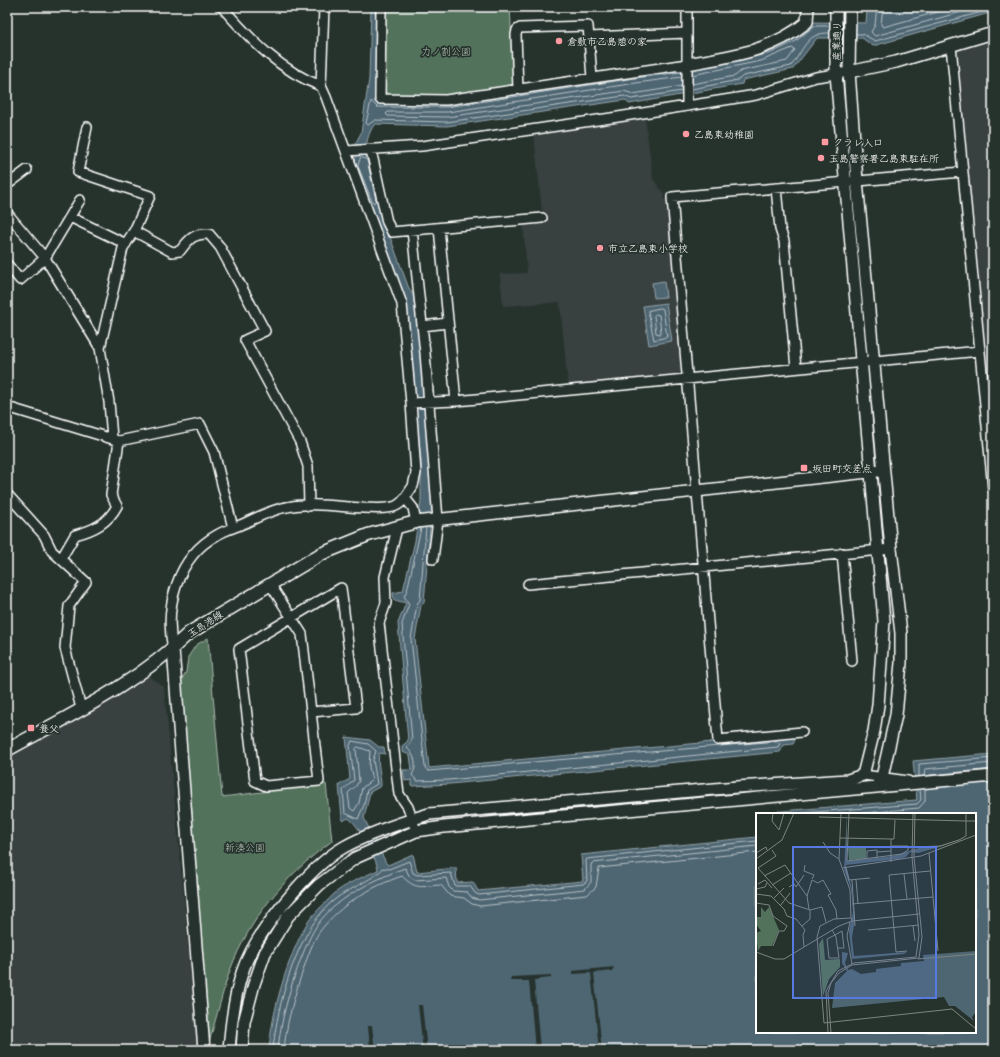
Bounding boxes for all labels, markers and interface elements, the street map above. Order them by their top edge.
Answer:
street label: 産業通り [830,21,843,61]
place label: 倉敷市乙島憩の家 [567,35,647,48]
marker: 倉敷市乙島憩の家 [554,36,564,46]
park label: 力ノ割公園 [421,45,471,58]
place label: 乙島東幼稚園 [694,128,754,141]
marker: 乙島東幼稚園 [681,129,691,139]
place label: クラレ入口 [833,136,883,149]
marker: クラレ入口 [820,137,830,147]
place label: 玉島警察署乙島東駐在所 [829,152,939,165]
marker: 玉島警察署乙島東駐在所 [816,153,826,163]
place label: 市立乙島東小学校 [608,242,688,255]
marker: 市立乙島東小学校 [595,243,605,253]
place label: 坂田町交差点 [812,462,872,475]
marker: 坂田町交差点 [799,463,809,473]
street label: 玉島港線 [185,608,225,640]
place label: 養父 [39,722,59,735]
marker: 養父 [26,723,36,733]
inset map [756,813,976,1033]
park label: 新湊公園 [225,841,265,854]

